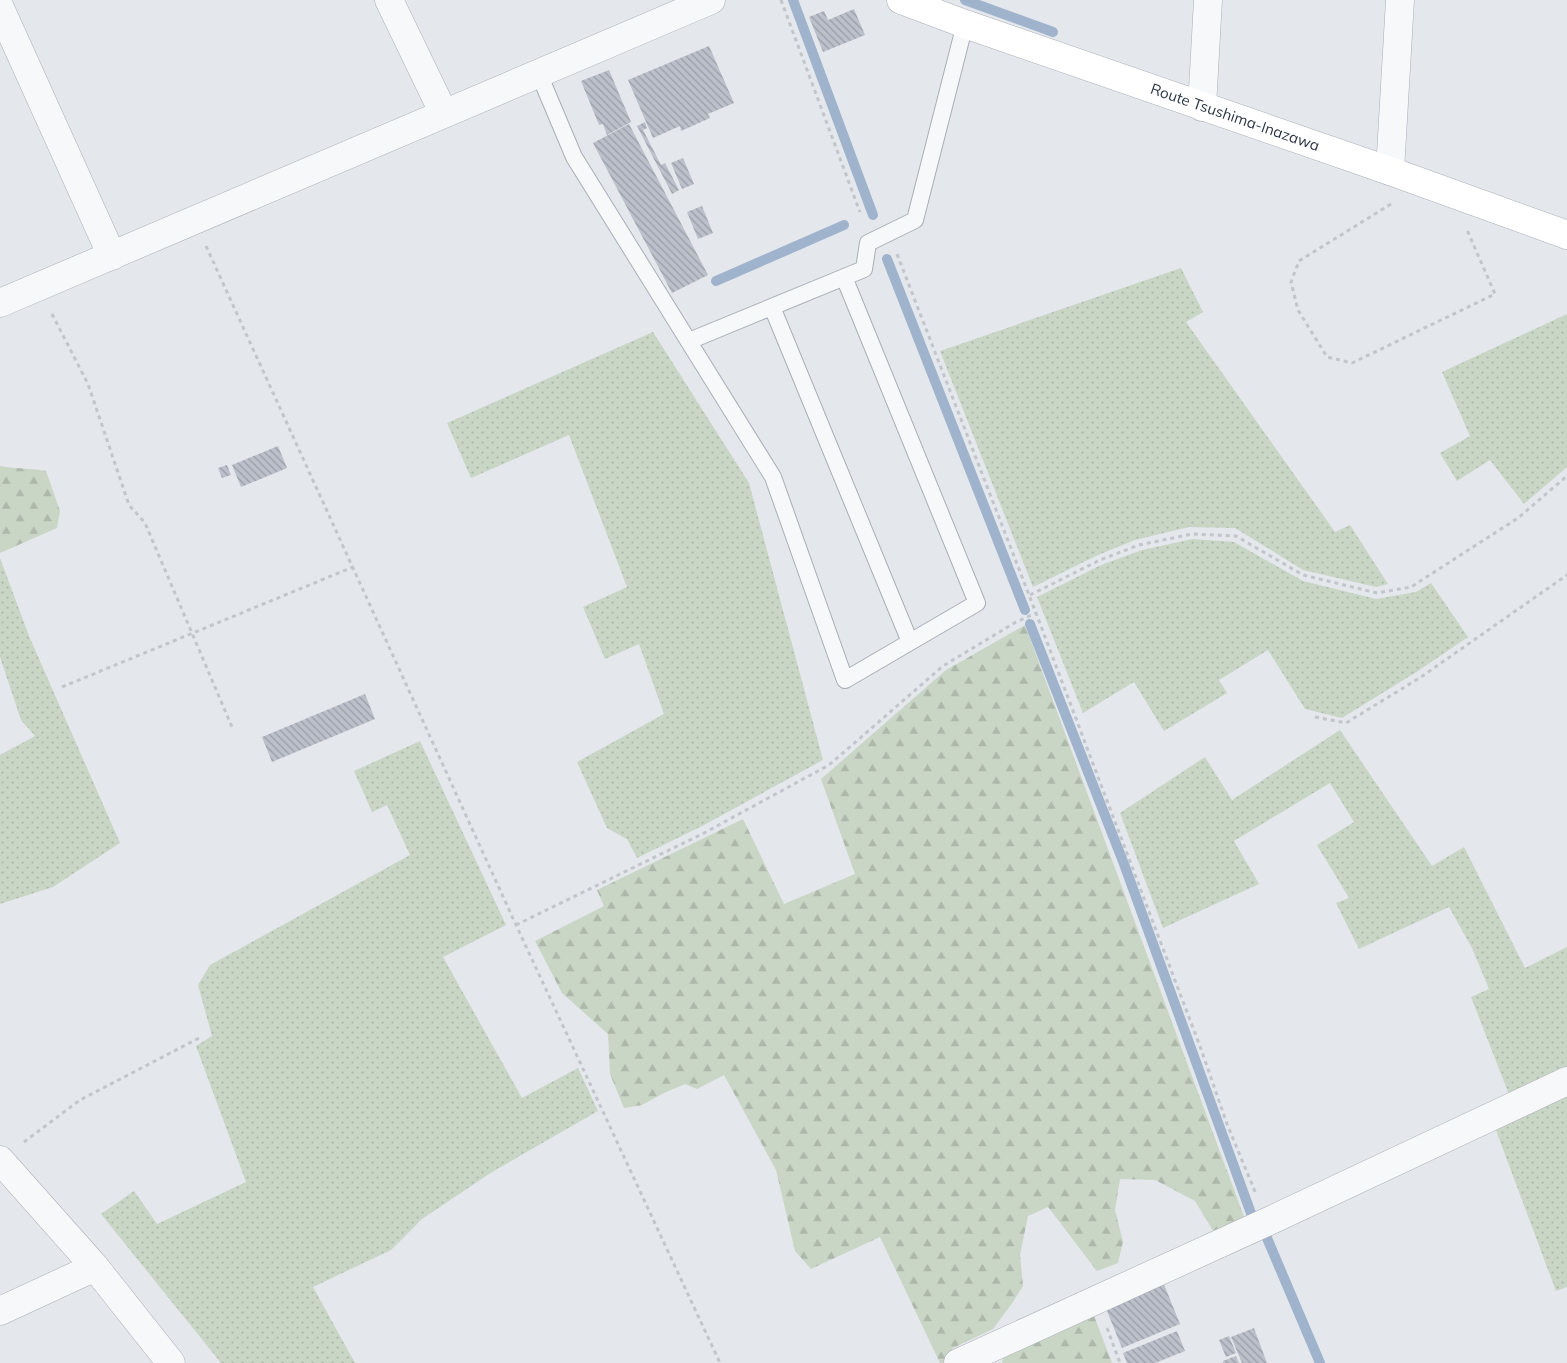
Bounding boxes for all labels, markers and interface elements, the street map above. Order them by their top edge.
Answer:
street label: Route Tsushima-Inazawa [1148,79,1322,155]

